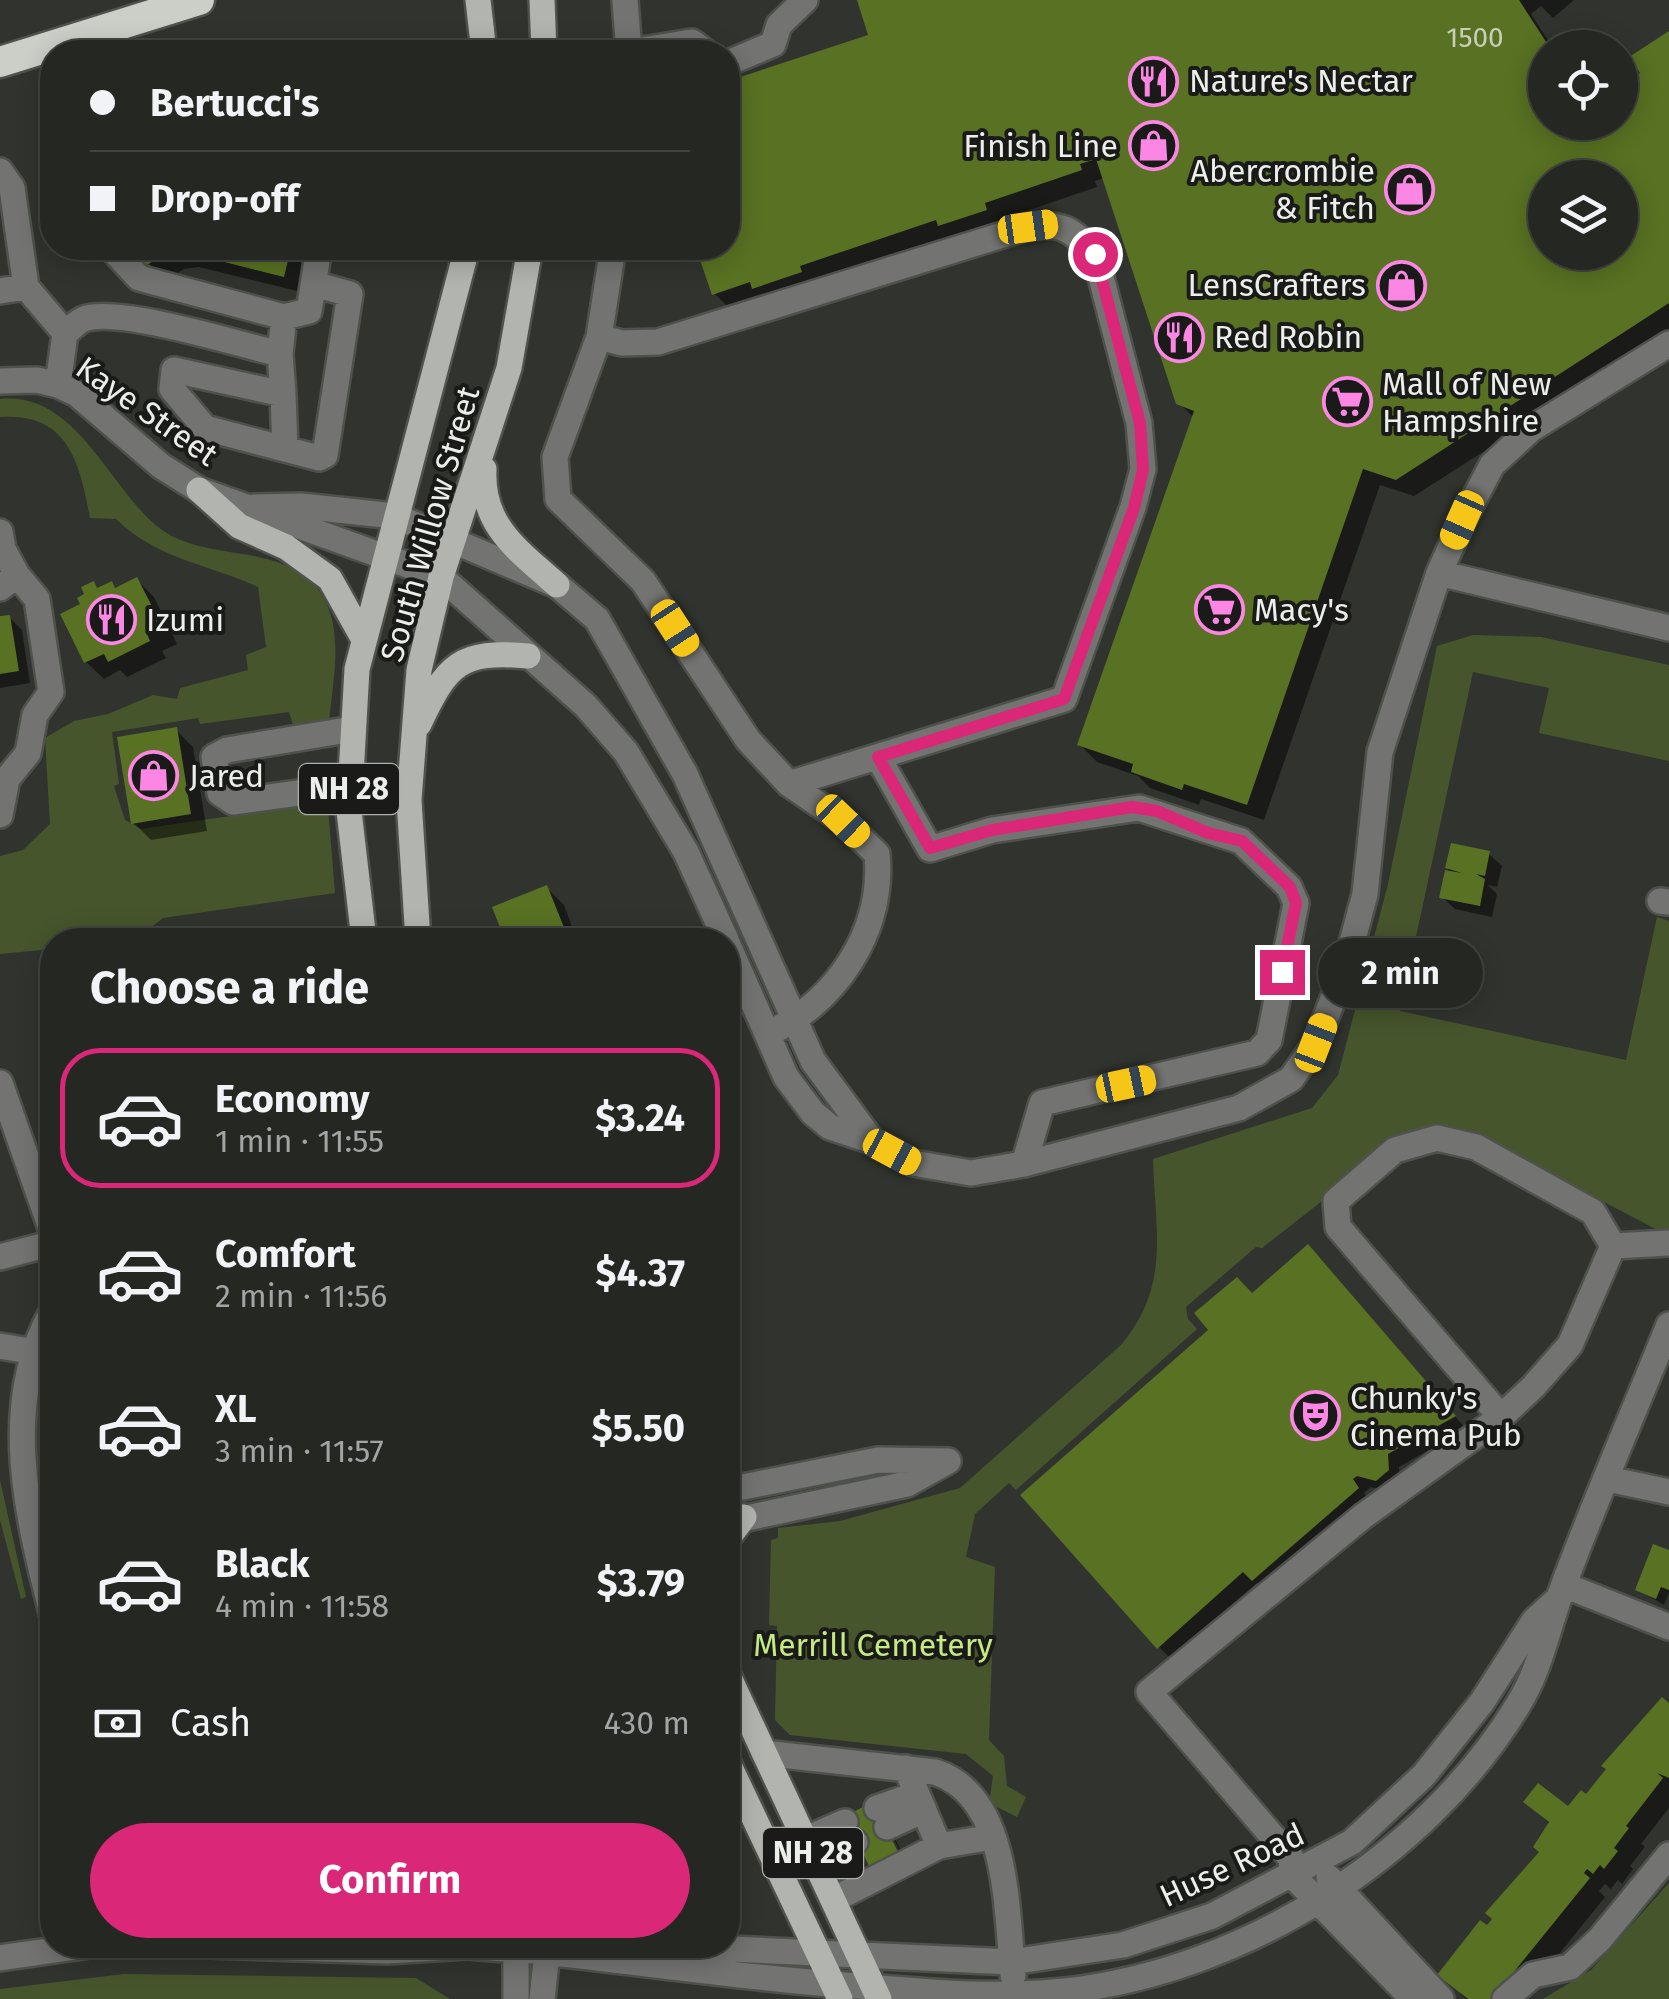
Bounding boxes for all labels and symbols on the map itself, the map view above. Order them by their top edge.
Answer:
house number: 1500 [1446,21,1504,54]
restaurant icon: Nature's Nectar [1128,55,1180,107]
place label: Nature's Nectar [1189,62,1413,100]
shop icon: Finish Line [1127,120,1179,172]
place label: Finish Line [963,127,1118,165]
place label: Abercrombie & Fitch [1191,152,1375,227]
shop icon: Abercrombie & Fitch [1384,163,1436,215]
car [996,208,1060,246]
route start [1073,232,1118,277]
shop icon: LensCrafters [1375,259,1427,311]
place label: LensCrafters [1188,266,1366,304]
restaurant icon: Red Robin [1153,311,1205,363]
place label: Red Robin [1214,318,1362,356]
street label: Kaye Street [69,348,225,474]
place label: Mall of New Hampshire [1382,365,1551,440]
supermarket icon: Mall of New Hampshire [1321,376,1373,428]
street label: South Willow Street [373,382,488,666]
car [1436,486,1488,554]
supermarket icon: Macy's [1193,584,1245,636]
place label: Macy's [1254,591,1349,629]
restaurant icon: Izumi [85,594,137,646]
car [646,595,704,661]
place label: Izumi [146,601,224,639]
shop icon: Jared [128,750,180,802]
place label: Jared [189,757,264,795]
road number: NH 28 [299,764,399,814]
car [811,789,875,853]
callout: 2 min [1317,937,1482,1007]
route end [1260,950,1305,995]
car [1291,1010,1341,1076]
car [1094,1063,1158,1105]
car [858,1125,926,1179]
place label: Chunky's Cinema Pub [1350,1379,1522,1454]
theatre icon: Chunky's Cinema Pub [1289,1390,1341,1442]
park label: Merrill Cemetery [753,1626,993,1664]
street label: Huse Road [1154,1815,1310,1915]
road number: NH 28 [763,1828,863,1878]

